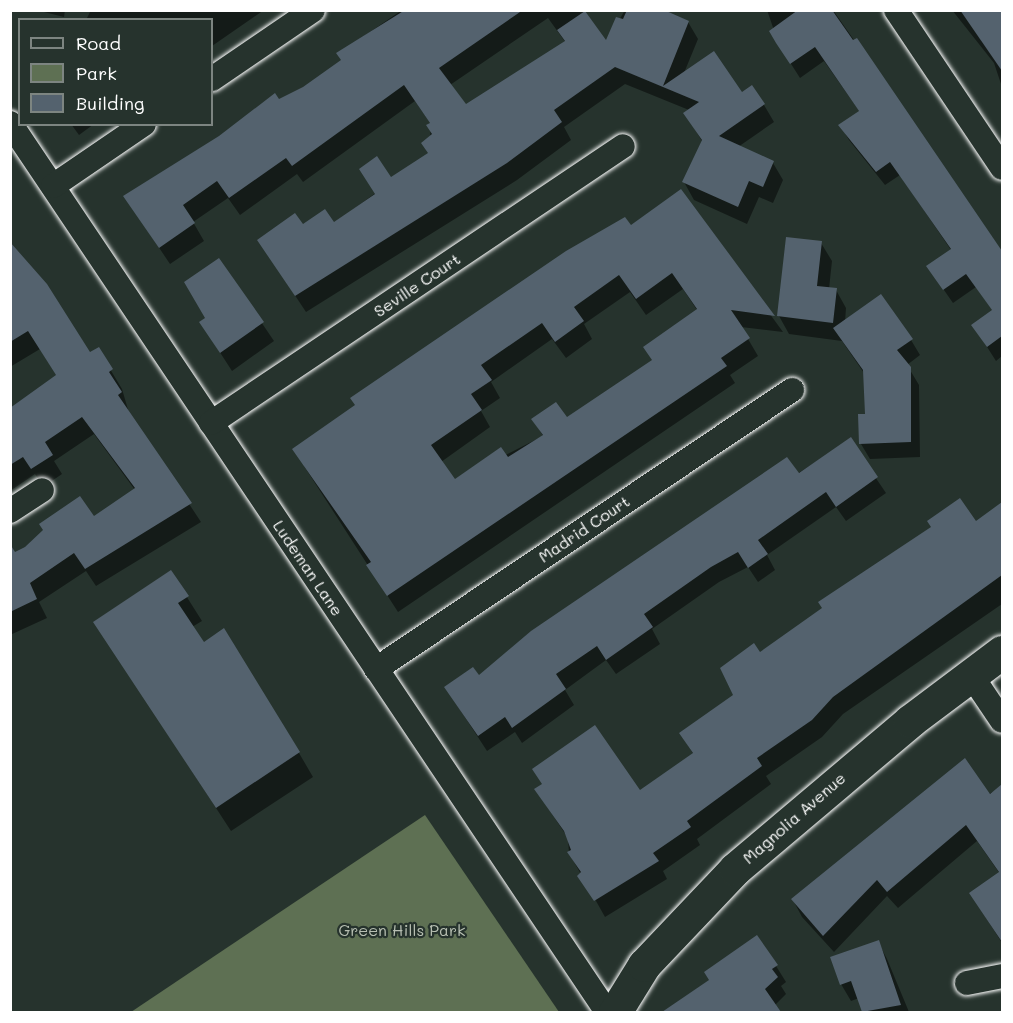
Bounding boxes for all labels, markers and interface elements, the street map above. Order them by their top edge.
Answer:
legend [18,18,213,126]
text: Road [76,31,121,55]
text: Park [76,61,117,85]
text: Building [76,91,144,115]
street label: Seville Court [370,249,464,321]
street label: Madrid Court [535,491,633,567]
street label: Ludeman Lane [269,517,347,619]
street label: Magnolia Avenue [739,768,849,868]
park label: Green Hills Park [338,920,466,940]

